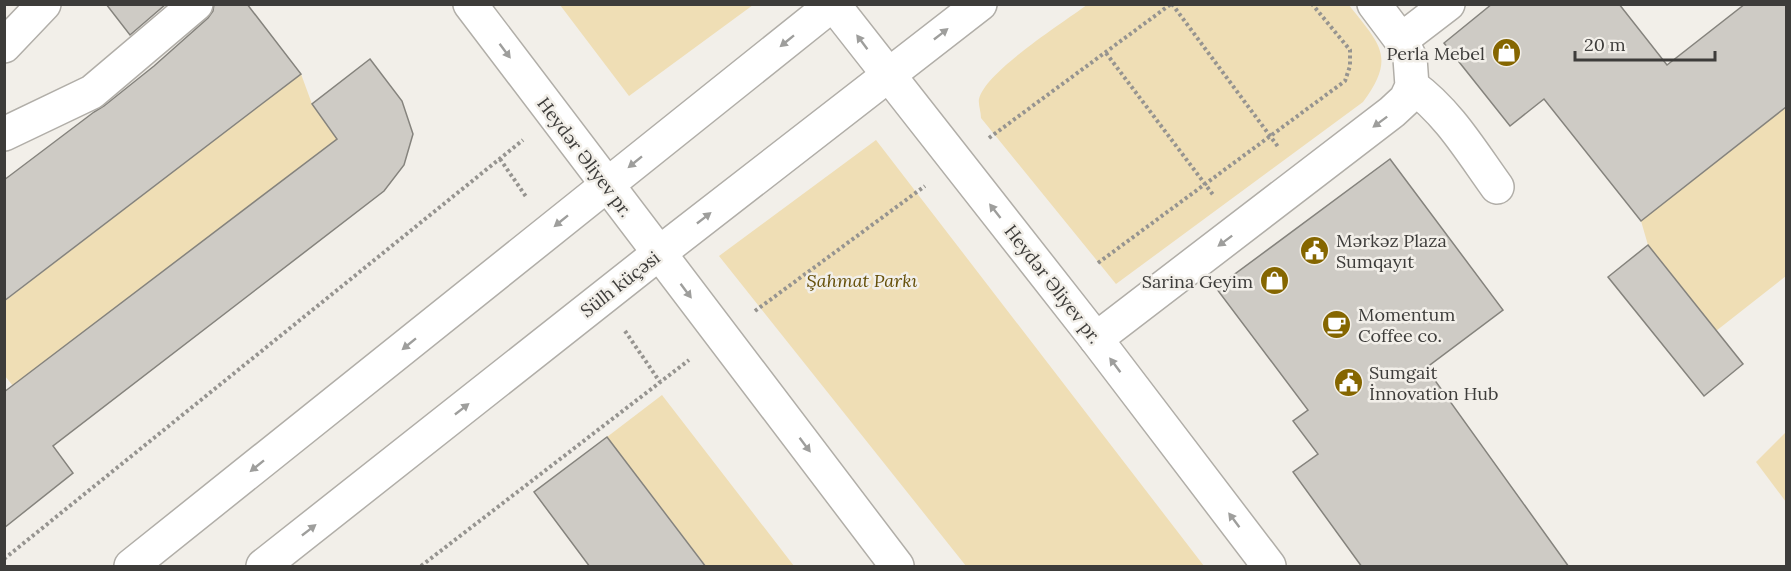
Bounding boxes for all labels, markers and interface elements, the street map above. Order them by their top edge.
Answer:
scale bar [1575,24,1714,62]
one-way arrow [934,29,949,41]
text: 20 m [1584,33,1626,56]
one-way arrow [779,34,795,47]
one-way arrow [856,34,868,49]
shop icon: Perla Mebel [1490,37,1522,69]
place label: Perla Mebel [1387,42,1485,65]
one-way arrow [499,44,511,59]
street label: Heydər Əliyev pr. [532,92,638,222]
one-way arrow [1372,116,1388,128]
one-way arrow [627,156,642,168]
one-way arrow [990,204,1002,219]
one-way arrow [696,212,712,224]
one-way arrow [553,215,568,227]
street label: Heydər Əliyev pr. [999,220,1107,348]
place label: Mərkəz Plaza Sumqayıt [1336,229,1447,273]
one-way arrow [1217,234,1232,246]
public building icon: Mərkəz Plaza Sumqayıt [1299,234,1331,266]
street label: Sülh küçəsi [576,246,664,322]
shop icon: Sarina Geyim [1258,265,1290,297]
park label: Şahmat Parkı [807,269,918,292]
place label: Sarina Geyim [1142,270,1253,293]
one-way arrow [680,283,692,298]
place label: Momentum Coffee co. [1358,303,1455,347]
cafe icon: Momentum Coffee co. [1321,308,1353,340]
one-way arrow [401,337,416,349]
one-way arrow [1110,357,1122,372]
place label: Sumgait İnnovation Hub [1369,361,1498,405]
public building icon: Sumgait İnnovation Hub [1332,366,1364,398]
one-way arrow [454,403,470,416]
one-way arrow [798,438,810,453]
one-way arrow [249,459,265,472]
one-way arrow [1227,512,1240,528]
one-way arrow [301,524,317,537]

